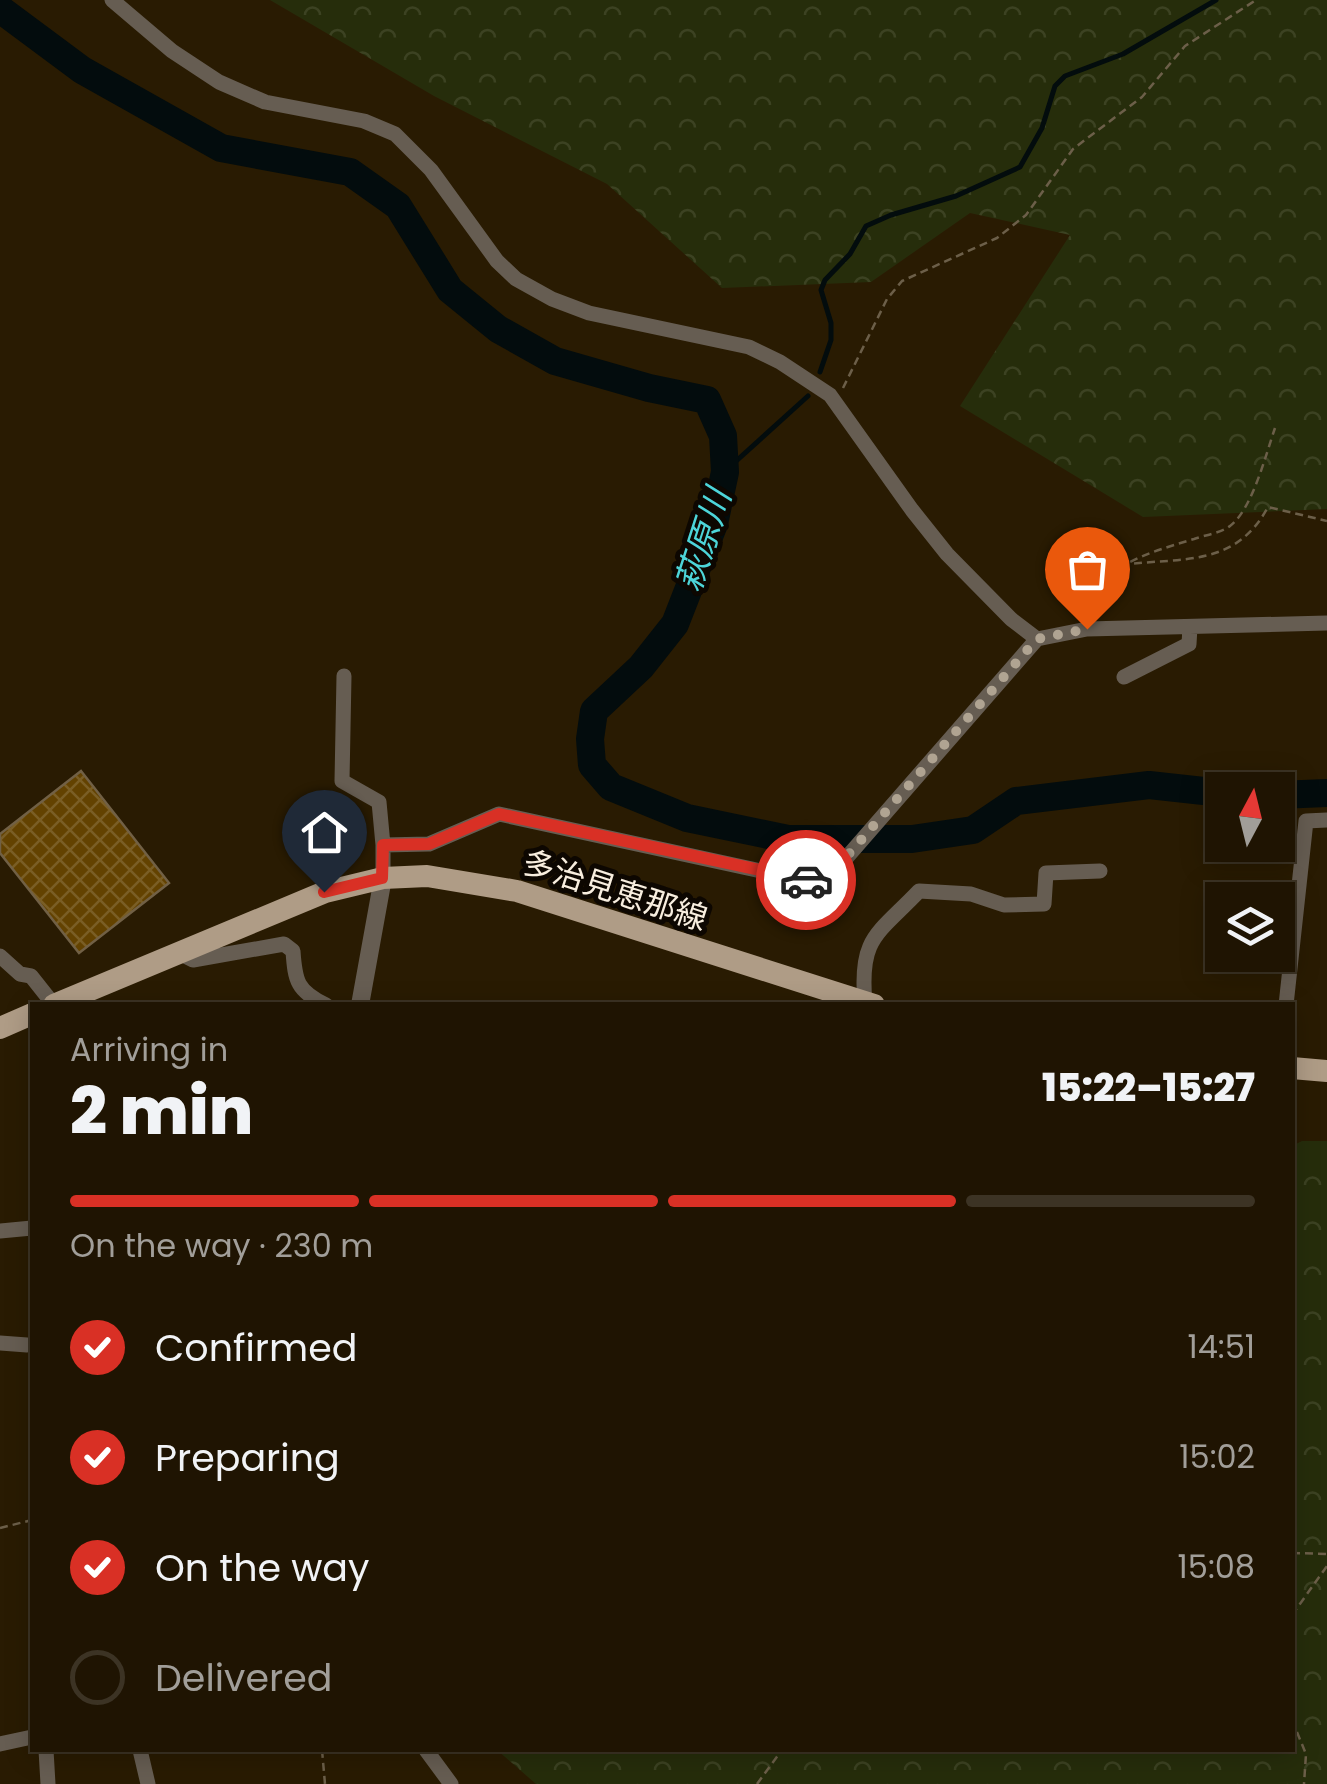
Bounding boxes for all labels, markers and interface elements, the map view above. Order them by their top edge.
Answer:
water label: 萩原川 [663,479,744,598]
pin [1045,527,1130,630]
icon: bag [1060,542,1115,597]
north arrow [1205,772,1295,862]
map controls [1205,772,1295,972]
pin [282,790,367,893]
icon: home [297,805,352,860]
courier [756,830,856,930]
street label: 多治見恵那線 [517,839,713,941]
icon: car [779,853,834,908]
button: layers [1205,882,1295,972]
text: Arriving in [70,1027,228,1072]
text: 15:22–15:27 [1042,1061,1255,1114]
text: 2 min [70,1066,253,1157]
text: On the way · 230 m [70,1223,373,1268]
icon: check [70,1320,125,1375]
text: Confirmed [155,1321,357,1374]
text: 14:51 [1187,1324,1255,1369]
icon: check [70,1430,125,1485]
text: Preparing [155,1431,340,1484]
text: 15:02 [1179,1434,1255,1479]
icon: check [70,1540,125,1595]
text: On the way [155,1541,369,1594]
text: 15:08 [1178,1544,1255,1589]
text: Delivered [155,1651,332,1704]

